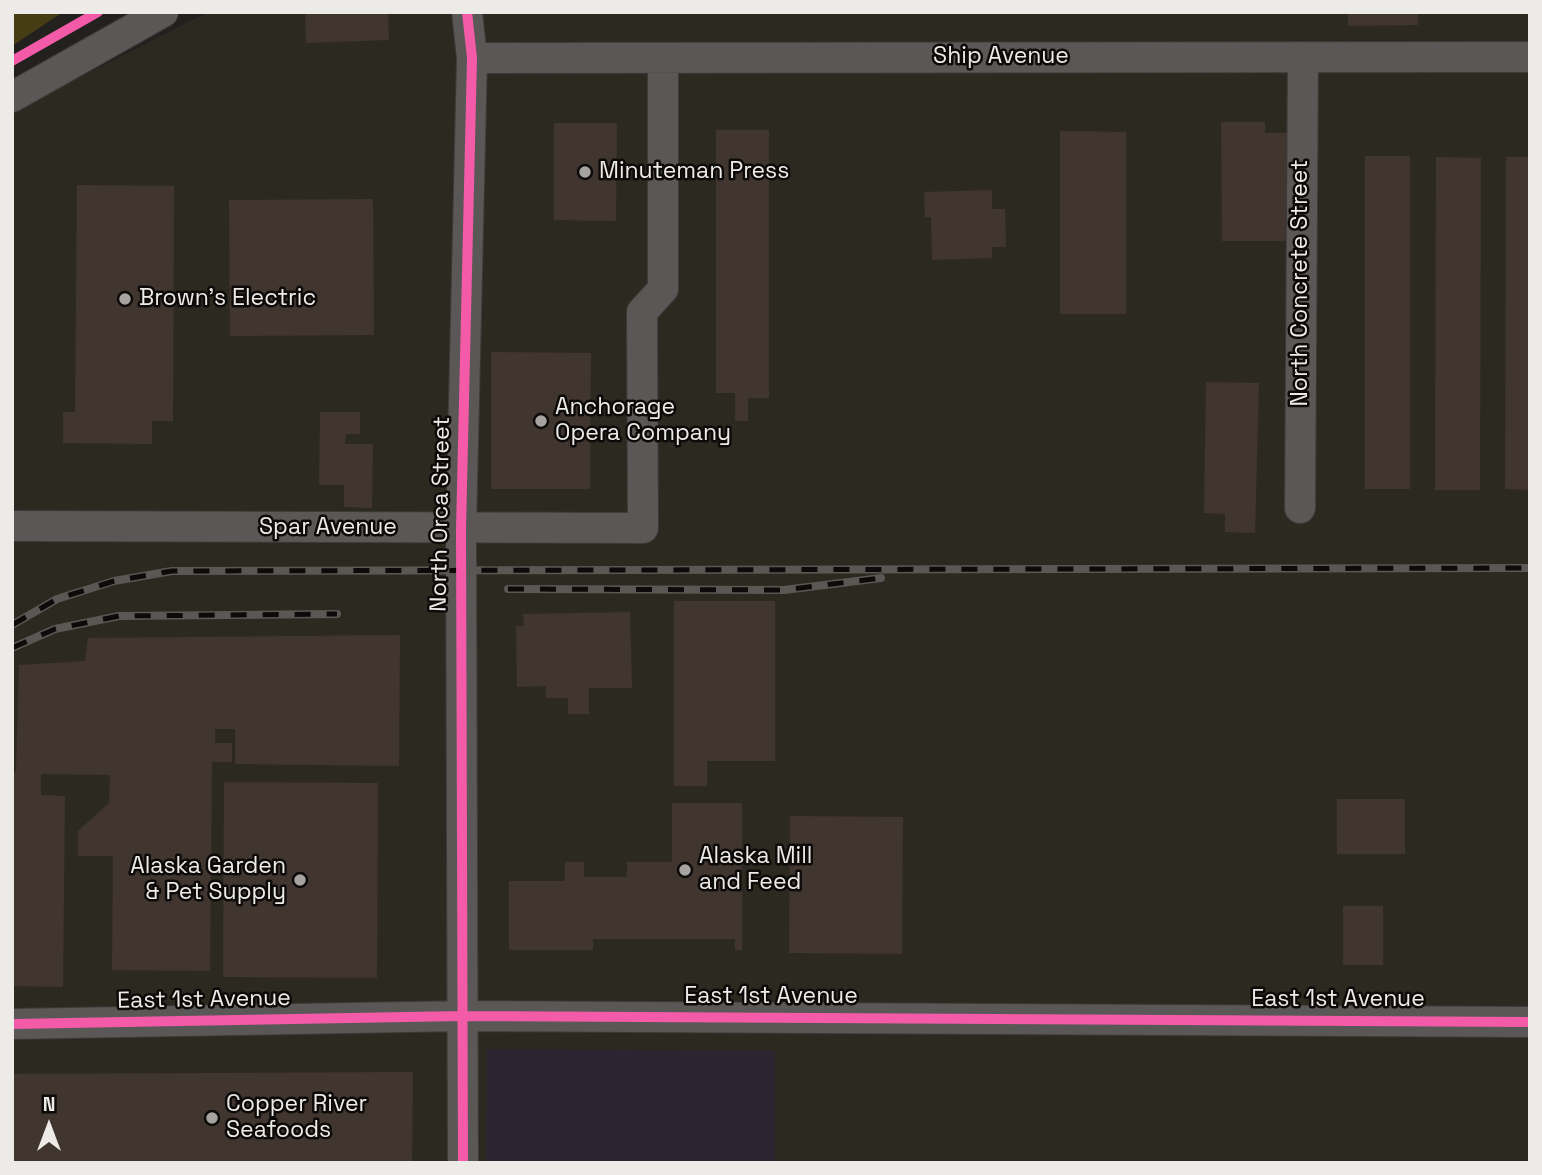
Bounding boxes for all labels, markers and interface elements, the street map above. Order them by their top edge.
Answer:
street label: Ship Avenue [933,43,1069,71]
place label: Minuteman Press [599,158,789,186]
street label: North Concrete Street [1287,160,1315,406]
marker: Minuteman Press [577,164,593,180]
place label: Brown's Electric [139,285,316,313]
marker: Brown's Electric [117,291,133,307]
place label: Anchorage Opera Company [555,394,731,448]
marker: Anchorage Opera Company [533,413,549,429]
street label: North Orca Street [425,416,457,612]
street label: Spar Avenue [259,514,397,542]
place label: Alaska Mill and Feed [699,843,812,897]
place label: Alaska Garden & Pet Supply [130,853,286,907]
marker: Alaska Mill and Feed [677,862,693,878]
marker: Alaska Garden & Pet Supply [292,872,308,888]
street label: East 1st Avenue [684,983,858,1011]
street label: East 1st Avenue [117,985,291,1015]
street label: East 1st Avenue [1251,986,1425,1014]
north arrow [14,1091,84,1161]
place label: Copper River Seafoods [226,1091,367,1145]
text: N [43,1092,55,1117]
marker: Copper River Seafoods [204,1110,220,1126]

